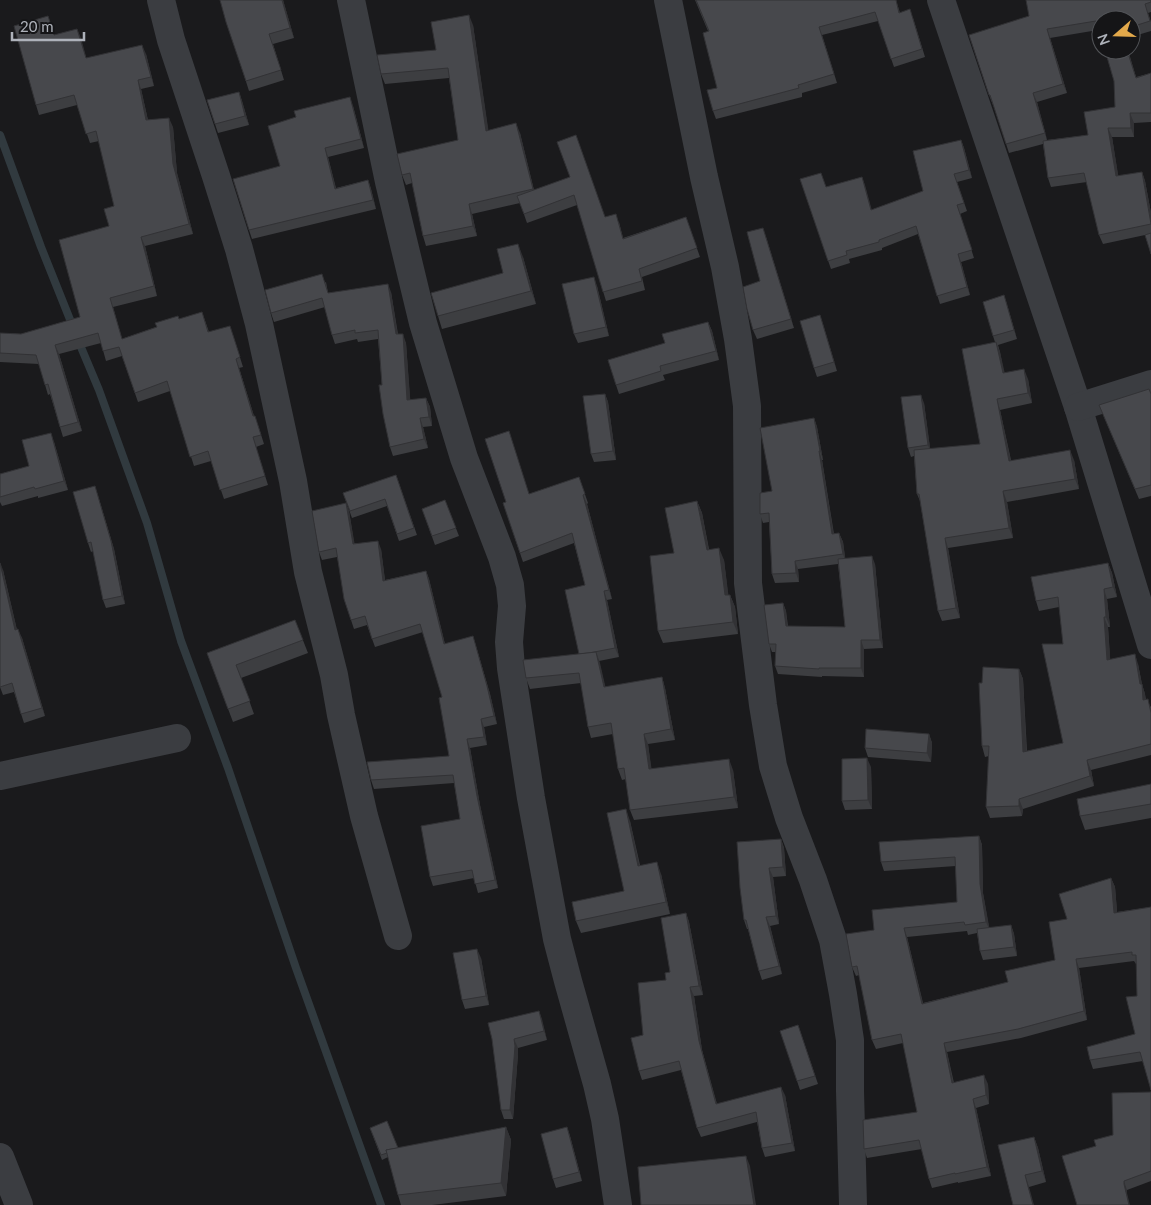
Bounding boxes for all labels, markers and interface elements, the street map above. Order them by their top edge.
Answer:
scale bar [12,10,85,42]
north arrow [1091,10,1141,60]
text: 20 m [20,17,54,35]
text: N [1093,32,1113,48]

